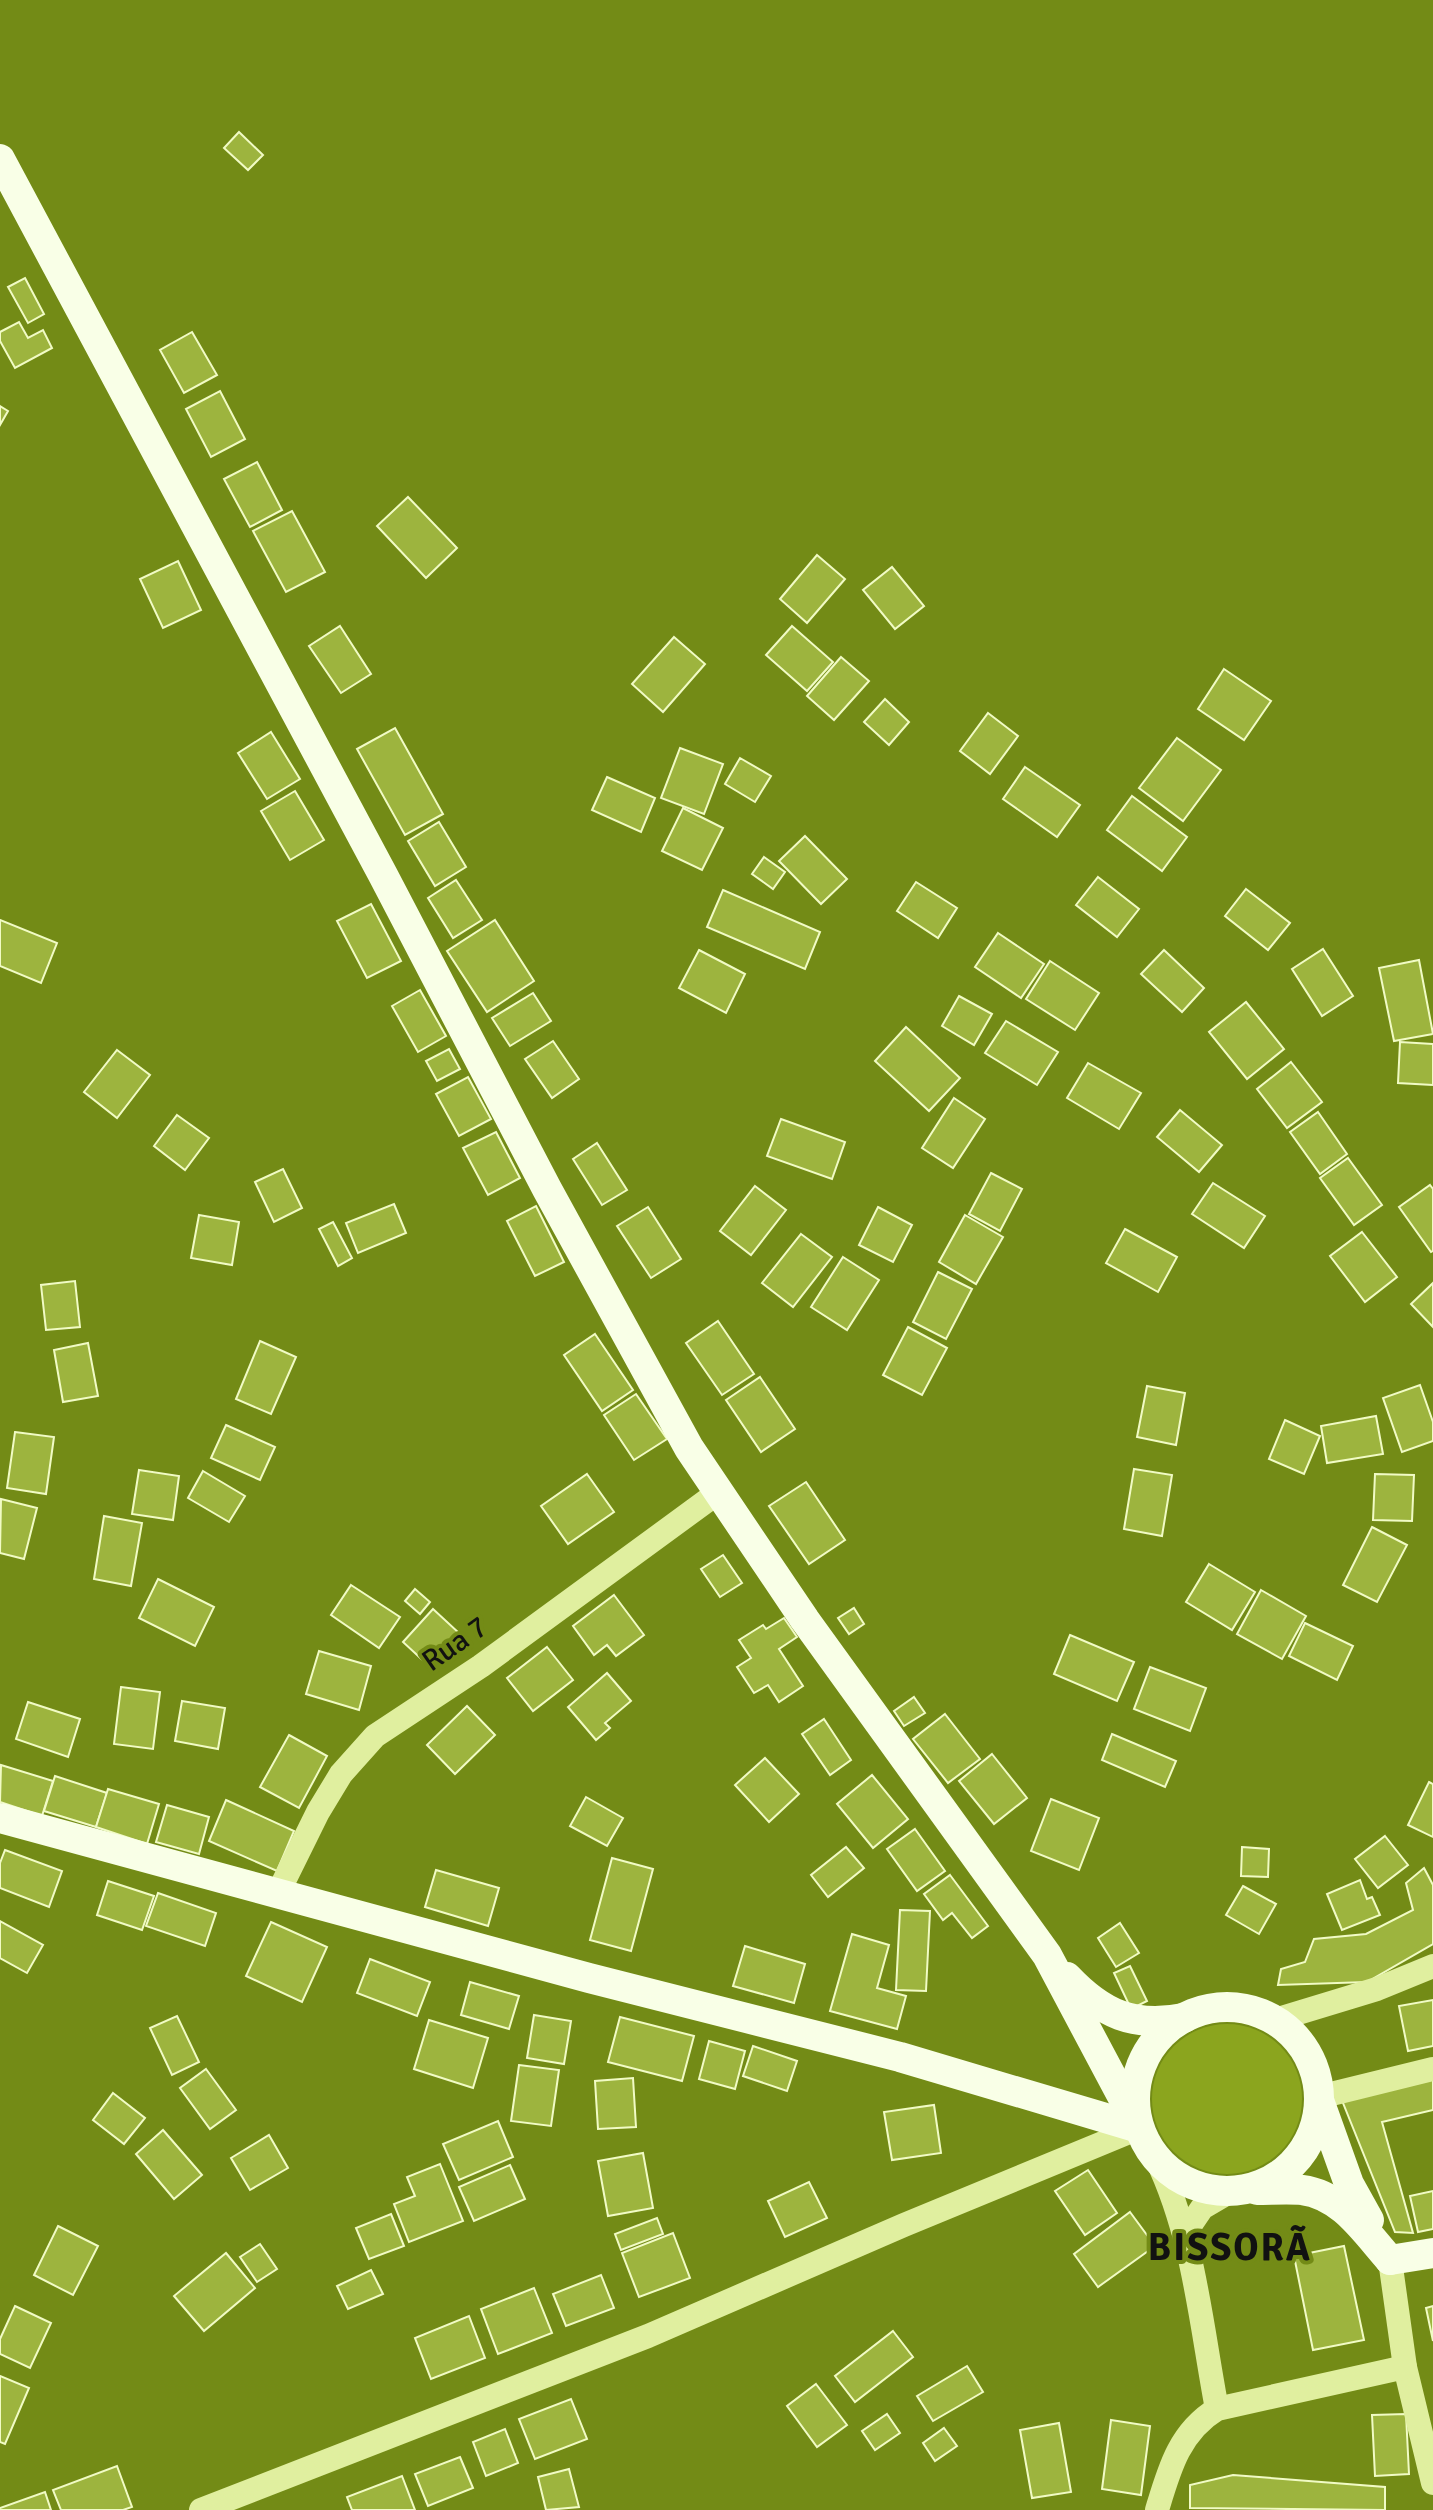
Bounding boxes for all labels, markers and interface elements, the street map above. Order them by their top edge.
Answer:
street label: Rua 7 [415,1608,495,1680]
district label: BISSORÃ [1148,2224,1312,2271]

